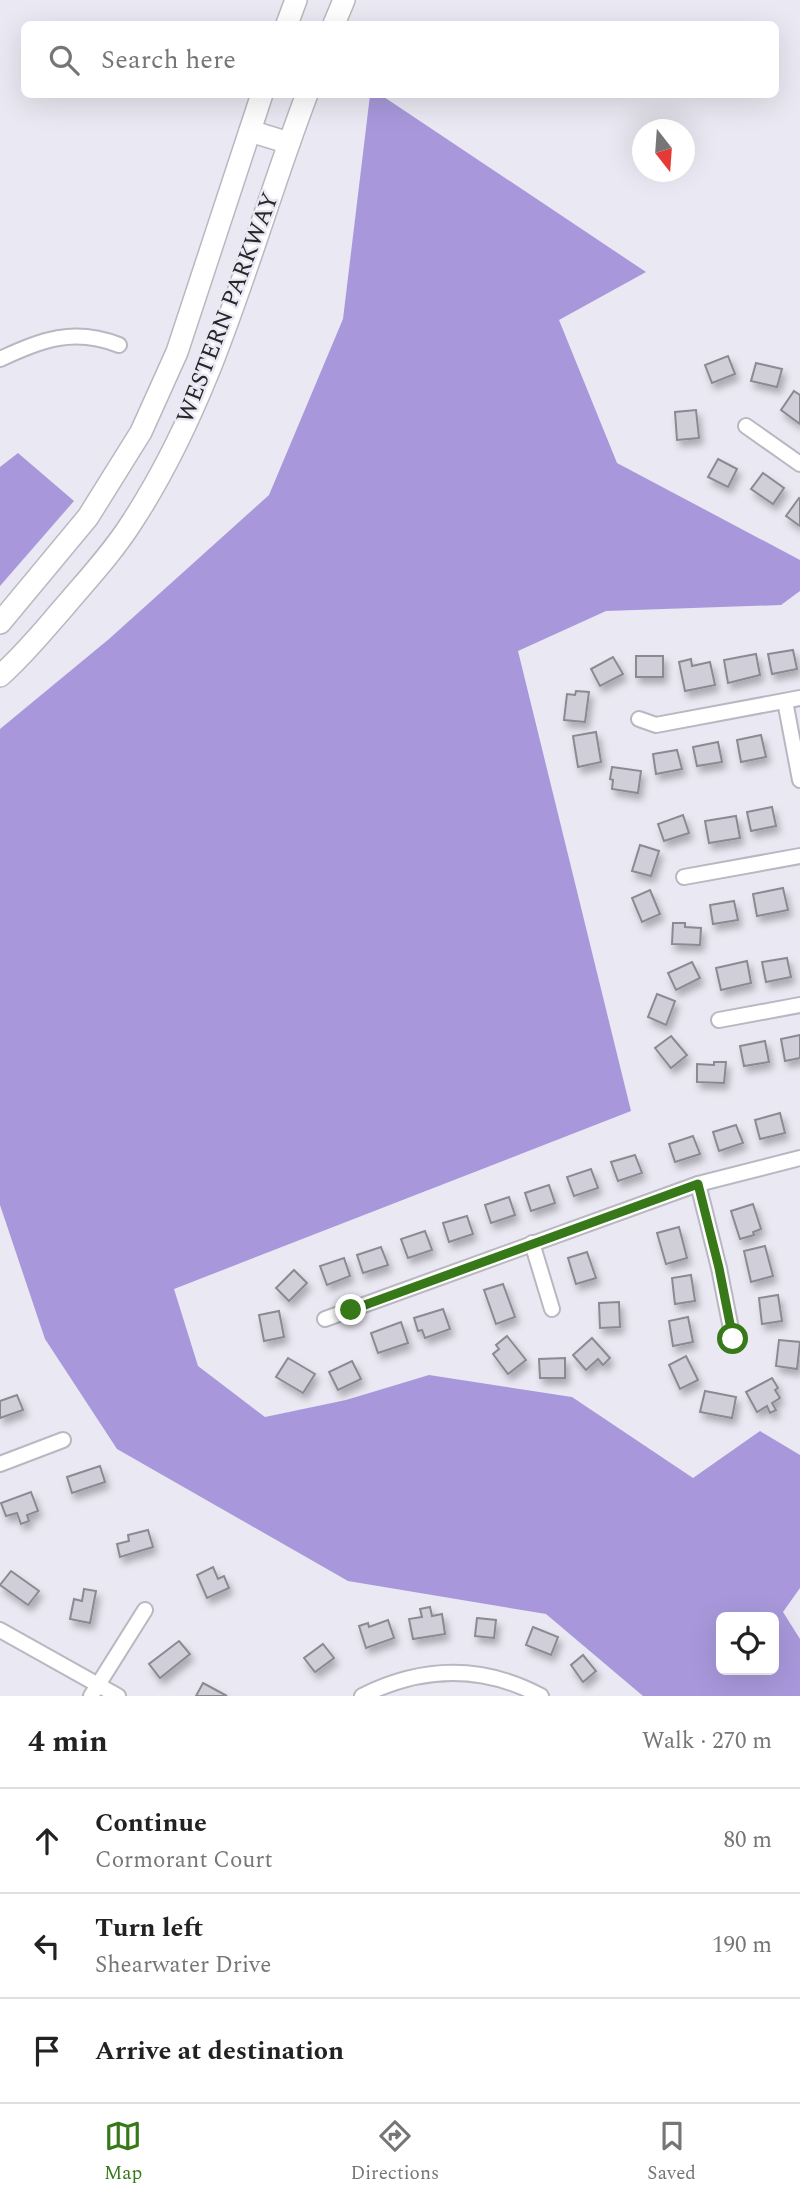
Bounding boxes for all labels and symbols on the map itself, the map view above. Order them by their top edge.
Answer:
north arrow [632,119,695,182]
street label: WESTERN PARKWAY [167,187,289,429]
route end [335,1294,366,1325]
route start [717,1323,748,1354]

